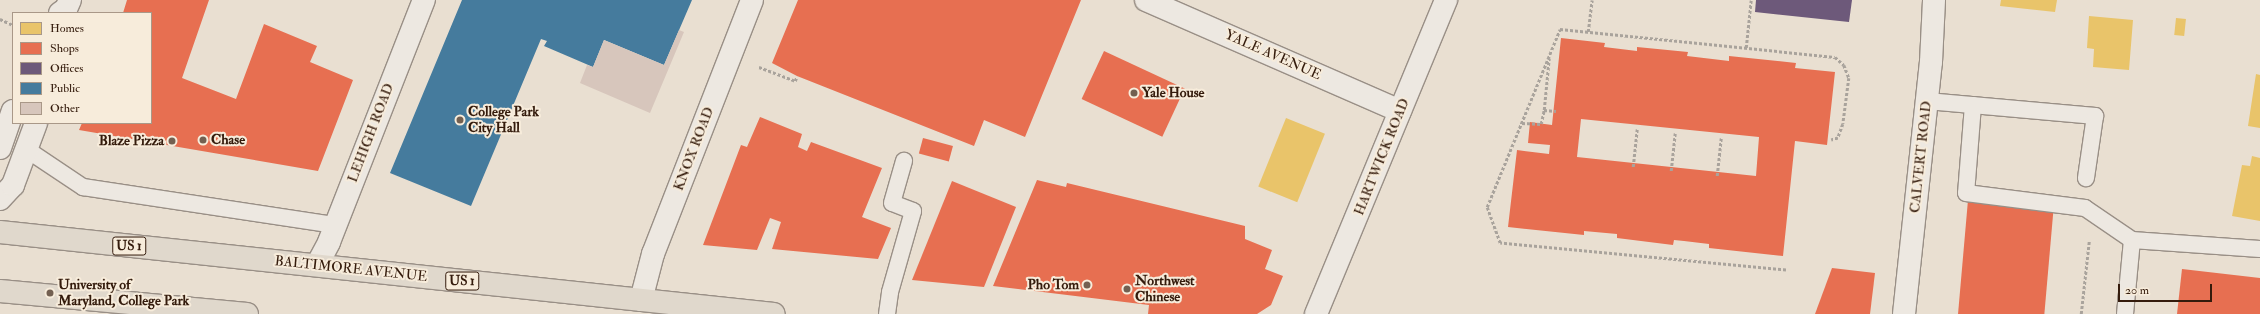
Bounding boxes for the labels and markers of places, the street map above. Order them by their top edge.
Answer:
place label: Yale House [1142,85,1204,101]
marker: Yale House [1129,88,1139,98]
place label: College Park City Hall [468,104,539,136]
marker: College Park City Hall [455,115,465,125]
place label: Chase [211,132,245,148]
place label: Blaze Pizza [99,133,164,149]
marker: Chase [198,135,208,145]
marker: Blaze Pizza [167,136,177,146]
place label: Northwest Chinese [1135,273,1195,306]
place label: University of Maryland, College Park [58,277,189,310]
place label: Pho Tom [1028,277,1079,293]
marker: Pho Tom [1082,280,1092,290]
marker: Northwest Chinese [1122,284,1132,294]
marker: University of Maryland, College Park [45,288,55,298]

